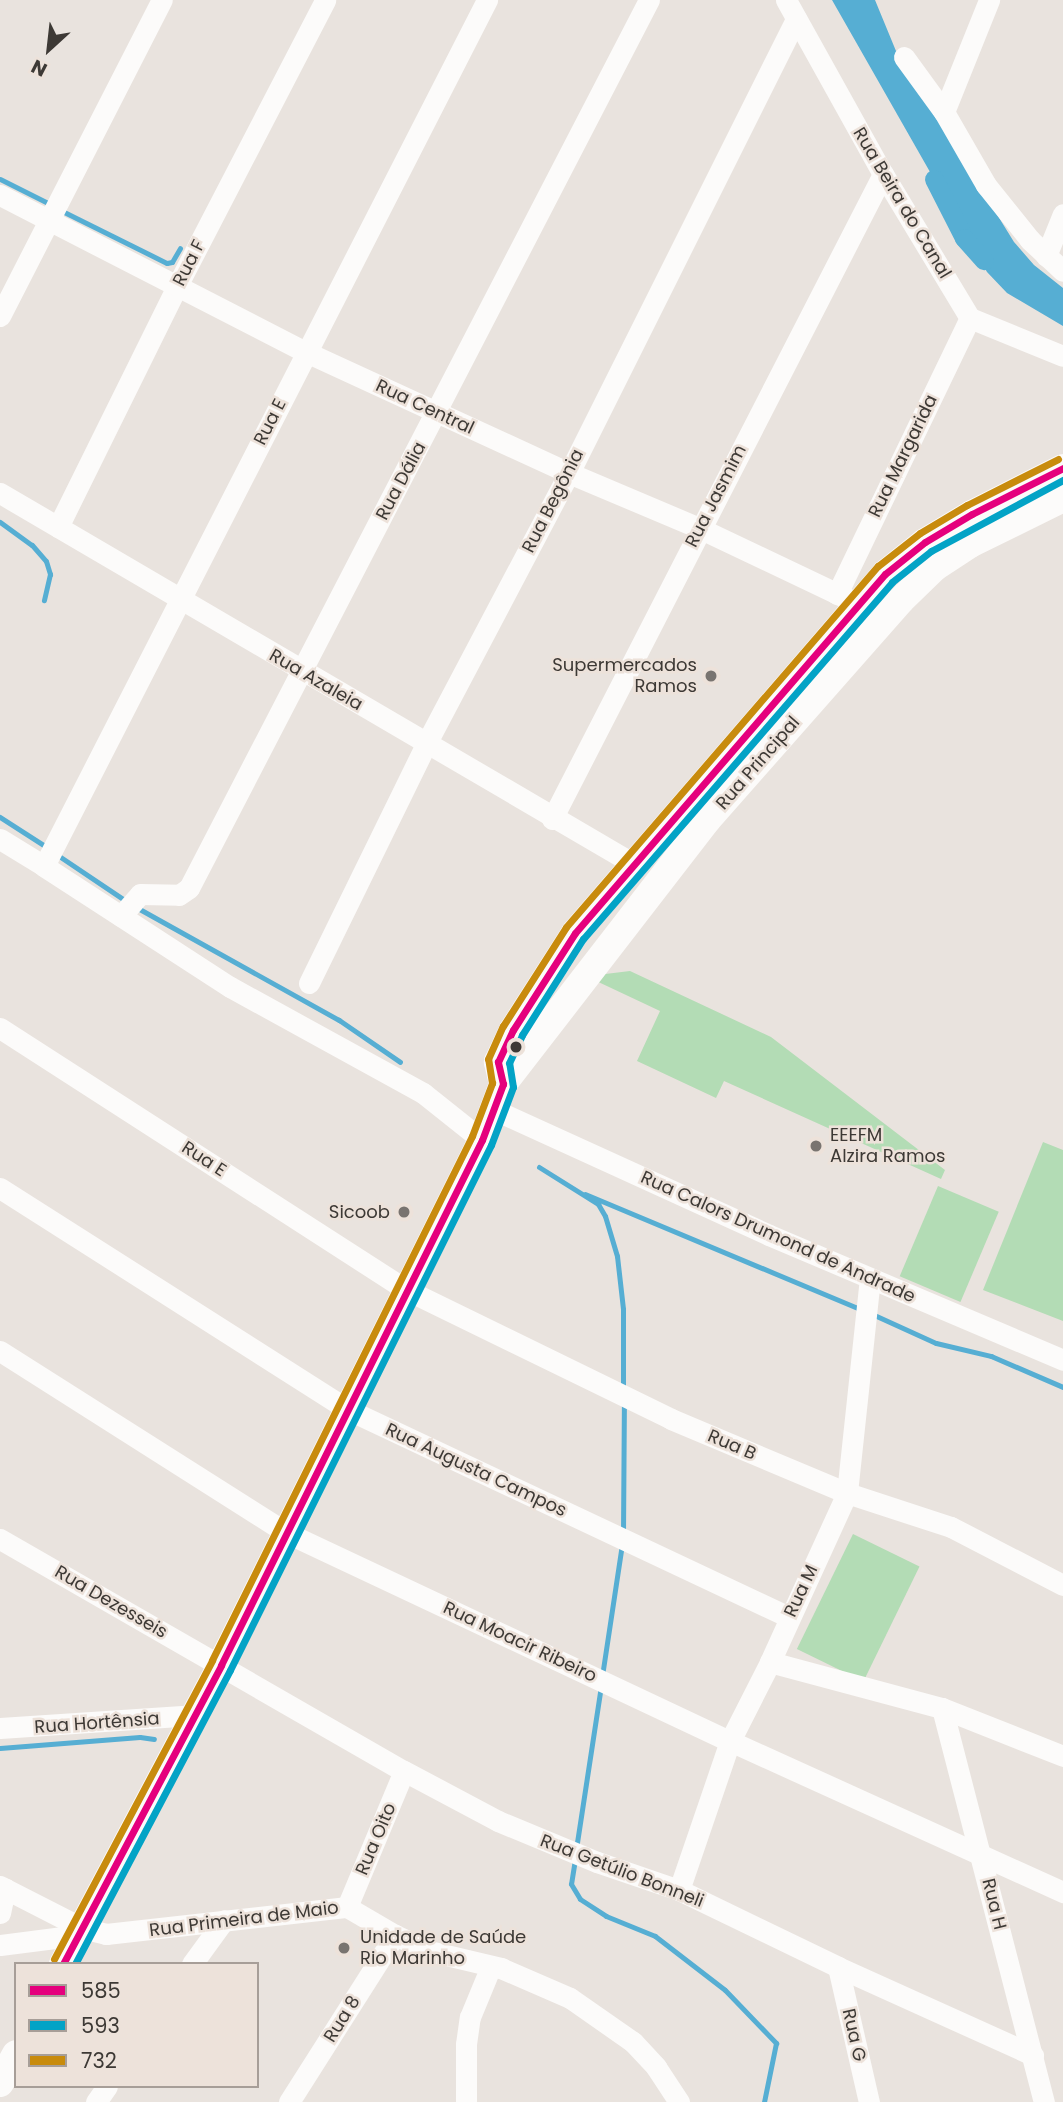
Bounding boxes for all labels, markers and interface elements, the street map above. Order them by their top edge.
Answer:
north arrow [14,14,84,84]
text: N [27,53,52,83]
street label: Rua Beira do Canal [848,124,956,282]
street label: Rua F [168,236,210,290]
street label: Rua Central [372,375,478,439]
street label: Rua Margarida [864,391,942,521]
street label: Rua E [249,395,291,449]
street label: Rua Dália [371,438,431,524]
street label: Rua Jasmim [681,441,751,551]
street label: Rua Begônia [518,446,588,556]
street label: Rua Azaleia [266,645,366,715]
place label: Supermercados Ramos [552,655,697,698]
marker: Supermercados Ramos [703,668,719,684]
street label: Rua Principal [712,712,804,814]
unlabelled marker [509,1040,523,1054]
place label: EEEFM Alzira Ramos [830,1125,945,1168]
street label: Rua E [178,1137,230,1181]
marker: EEEFM Alzira Ramos [808,1138,824,1154]
street label: Rua Calors Drumond de Andrade [637,1167,919,1307]
place label: Sicoob [329,1201,390,1223]
marker: Sicoob [396,1204,412,1220]
street label: Rua Augusta Campos [382,1419,570,1521]
street label: Rua B [705,1425,759,1465]
street label: Rua Dezesseis [51,1561,171,1643]
street label: Rua M [780,1562,822,1620]
street label: Rua Moacir Ribeiro [440,1597,600,1687]
street label: Rua Hortênsia [34,1708,160,1738]
street label: Rua Oito [351,1800,401,1878]
street label: Rua Getúlio Bonneli [537,1830,707,1912]
street label: Rua H [977,1876,1011,1932]
street label: Rua Primeira de Maio [148,1897,340,1941]
place label: Unidade de Saúde Rio Marinho [360,1927,526,1969]
marker: Unidade de Saúde Rio Marinho [334,1938,354,1958]
legend [14,1962,259,2088]
text: 585 [81,1976,121,2005]
street label: Rua 8 [319,1992,365,2046]
street label: Rua G [837,2007,871,2063]
text: 593 [81,2011,120,2040]
text: 732 [81,2046,117,2075]

